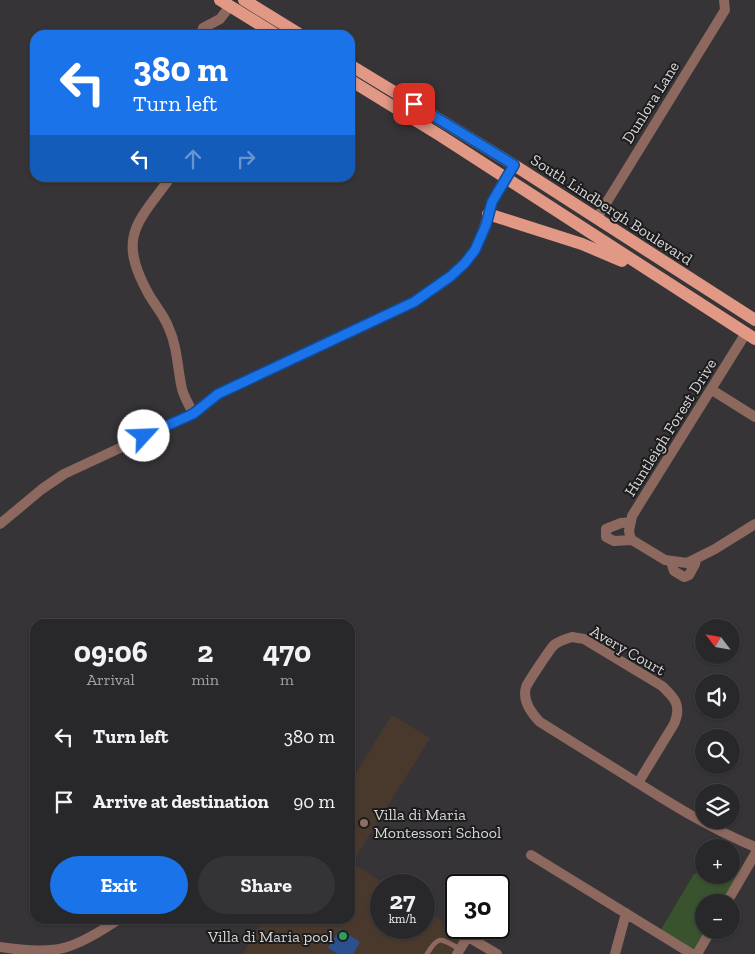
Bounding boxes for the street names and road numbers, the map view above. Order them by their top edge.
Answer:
street label: Dunlora Lane [618,58,683,147]
street label: South Lindbergh Boulevard [527,150,696,269]
street label: Huntleigh Forest Drive [620,355,721,500]
street label: Avery Court [587,621,669,680]

